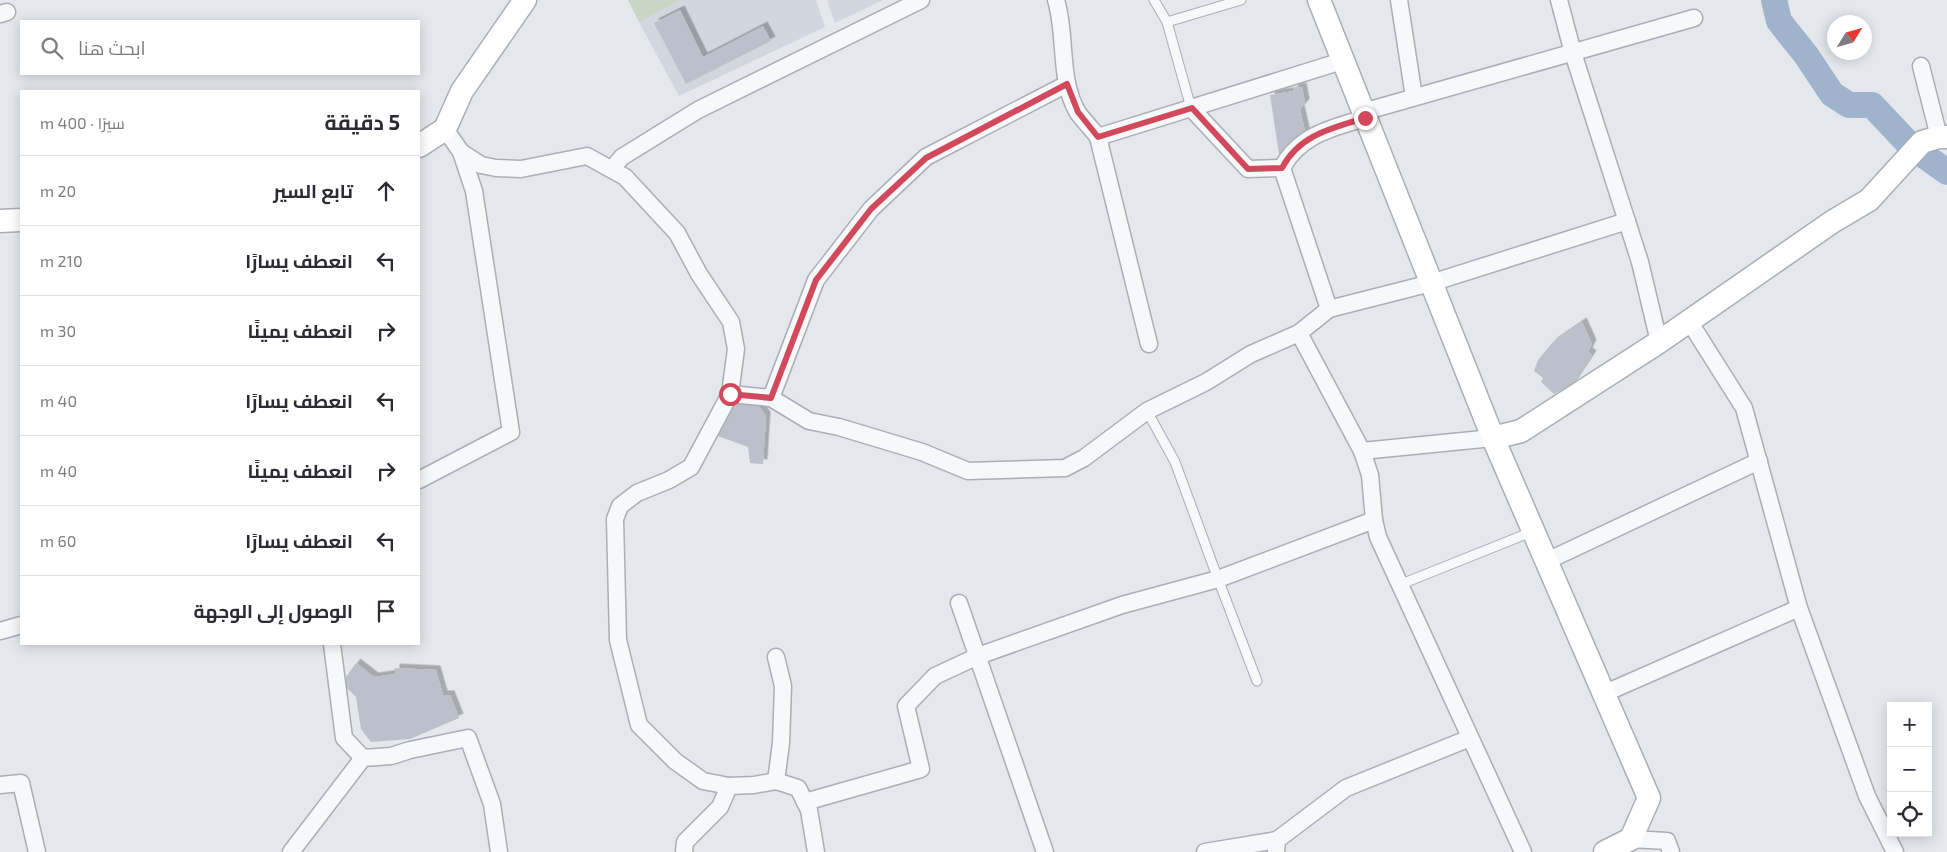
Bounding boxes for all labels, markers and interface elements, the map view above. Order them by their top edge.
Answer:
north arrow [1827,15,1872,60]
search box [20,20,420,75]
icon: search [38,34,66,62]
text: ابحث هنا [78,36,146,59]
route end [1354,107,1377,130]
text: 5 دقيقة [325,109,400,134]
text: سيرًا · 400 m [40,113,125,132]
icon: ahead [372,177,400,205]
text: تابع السير [273,179,353,202]
text: 20 m [40,181,76,200]
icon: left [372,247,400,275]
text: انعطف يسارًا [245,249,353,272]
text: 210 m [40,251,83,270]
icon: right [372,317,400,345]
text: انعطف يمينًا [248,319,353,342]
text: 30 m [40,321,76,340]
route start [719,383,742,406]
icon: left [372,387,400,415]
text: انعطف يسارًا [245,389,353,412]
text: 40 m [40,391,77,410]
icon: right [372,457,400,485]
text: انعطف يمينًا [248,459,353,482]
text: 40 m [40,461,77,480]
icon: left [372,527,400,555]
text: انعطف يسارًا [245,529,353,552]
text: 60 m [40,531,76,550]
icon: arrive [372,597,400,625]
text: الوصول إلى الوجهة [193,599,353,622]
map controls [1887,702,1932,837]
button: + [1887,702,1932,747]
button: − [1887,747,1932,792]
button: locate [1887,792,1932,837]

